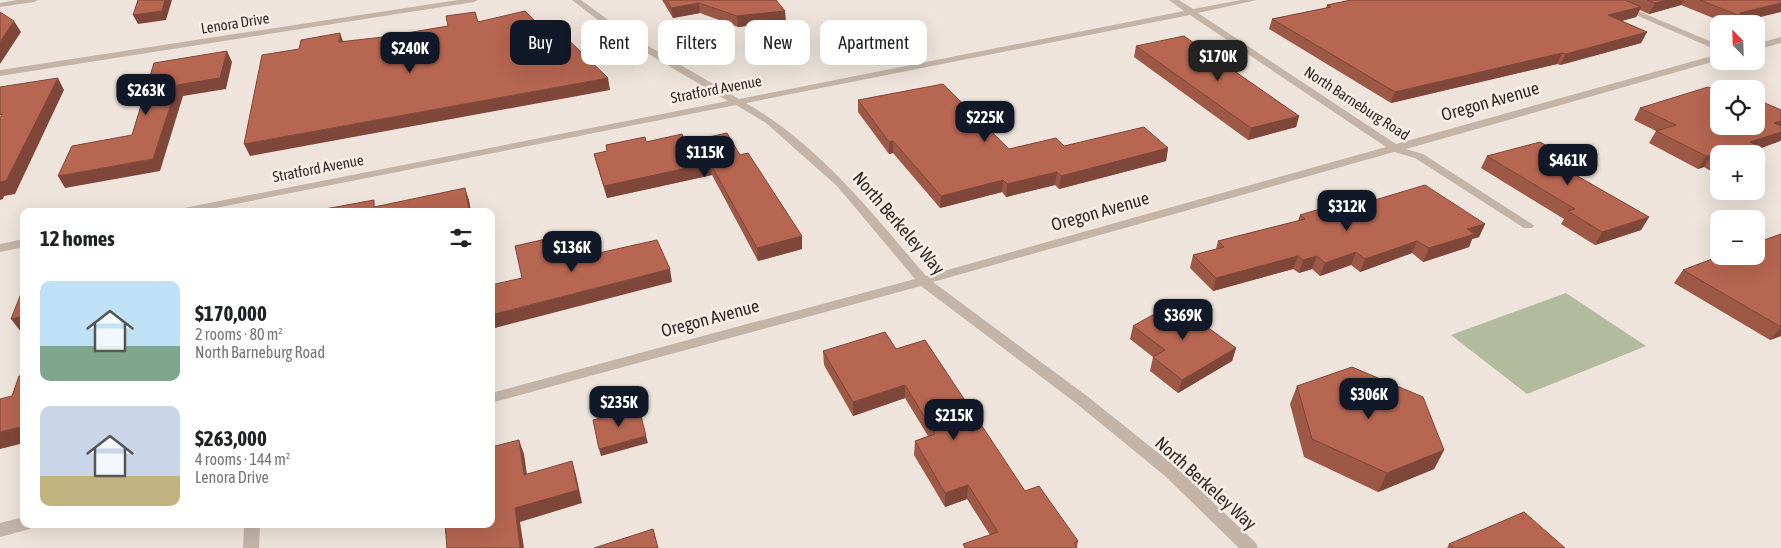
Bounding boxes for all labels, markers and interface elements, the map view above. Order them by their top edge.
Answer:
street label: Lenora Drive [199,9,271,37]
north arrow [1710,15,1765,70]
map controls [1710,15,1765,265]
chip: Buy [510,20,571,65]
chip: Rent [581,20,648,65]
chip: Filters [658,20,735,65]
chip: New [745,20,810,65]
chip: Apartment [820,20,927,65]
pin: $240K [375,32,445,74]
text: $240K [391,39,429,57]
pin: $170K [1183,39,1253,82]
text: $170K [1199,47,1237,65]
street label: North Barneburg Road [1301,63,1413,143]
street label: Stratford Avenue [669,72,763,106]
pin: $263K [111,74,181,116]
street label: Oregon Avenue [1439,77,1541,125]
button: locate [1710,80,1765,135]
text: $263K [127,81,165,99]
pin: $225K [950,100,1020,143]
text: $225K [966,108,1004,126]
pin: $115K [670,136,740,178]
text: $115K [686,143,724,161]
pin: $461K [1533,144,1603,186]
button: + [1710,145,1765,200]
street label: Stratford Avenue [271,151,365,185]
text: $461K [1549,151,1587,169]
street label: North Berkeley Way [849,167,949,279]
street label: Oregon Avenue [1049,187,1151,235]
pin: $312K [1312,190,1382,232]
text: $312K [1328,197,1366,215]
button: − [1710,210,1765,265]
icon: filters [447,224,475,252]
text: 12 homes [40,226,115,250]
pin: $136K [537,230,607,273]
text: $136K [553,238,591,256]
street label: Oregon Avenue [659,295,761,341]
pin: $369K [1148,298,1218,341]
icon: home [80,301,140,361]
text: $170,000 [195,301,267,325]
text: $369K [1164,306,1202,324]
text: 2 rooms · 80 m² [195,325,283,343]
text: North Barneburg Road [195,343,325,361]
pin: $306K [1334,378,1404,420]
text: $306K [1350,385,1388,403]
pin: $235K [584,386,654,428]
text: $235K [600,393,638,411]
pin: $215K [919,398,989,441]
text: $215K [935,406,973,424]
icon: home [80,426,140,486]
text: $263,000 [195,426,267,450]
street label: North Berkeley Way [1151,432,1261,534]
text: 4 rooms · 144 m² [195,450,290,468]
text: Lenora Drive [195,468,269,486]

